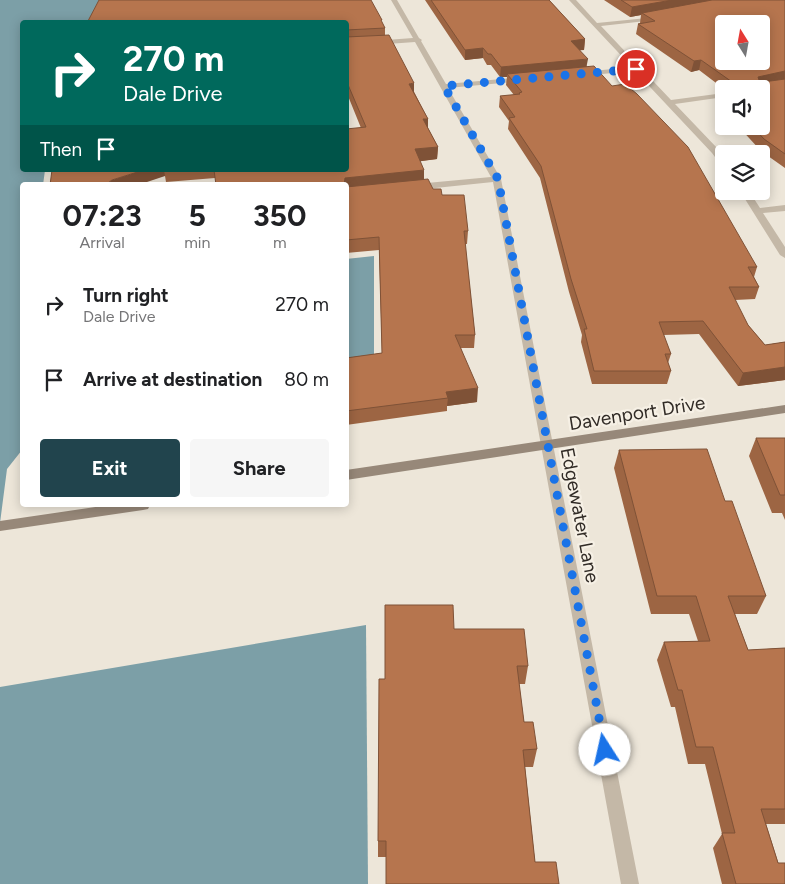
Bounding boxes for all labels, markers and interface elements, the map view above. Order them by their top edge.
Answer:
north arrow [715,15,770,70]
map controls [715,15,770,200]
text: 270 m [123,38,224,80]
icon: right [40,40,105,105]
pin [615,48,657,90]
icon: arrive [622,55,650,83]
text: Dale Drive [123,80,223,107]
button: sound [715,80,770,135]
icon: arrive [92,135,120,163]
text: Then [40,138,82,161]
button: layers [715,145,770,200]
text: 07:23 [62,197,142,234]
text: 5 [189,197,206,234]
text: 350 [253,197,306,234]
text: Arrival [79,233,125,252]
text: min [184,233,210,252]
text: m [273,233,287,252]
text: Turn right [83,284,169,307]
icon: right [40,291,68,319]
text: 270 m [275,293,329,316]
text: Dale Drive [83,307,155,326]
icon: arrive [40,366,68,394]
text: Arrive at destination [83,368,262,391]
text: 80 m [284,368,329,391]
street label: Davenport Drive [567,391,707,435]
button: Exit [40,439,180,497]
button: Share [190,439,329,497]
street label: Edgewater Lane [556,445,604,585]
position arrow [578,723,630,775]

